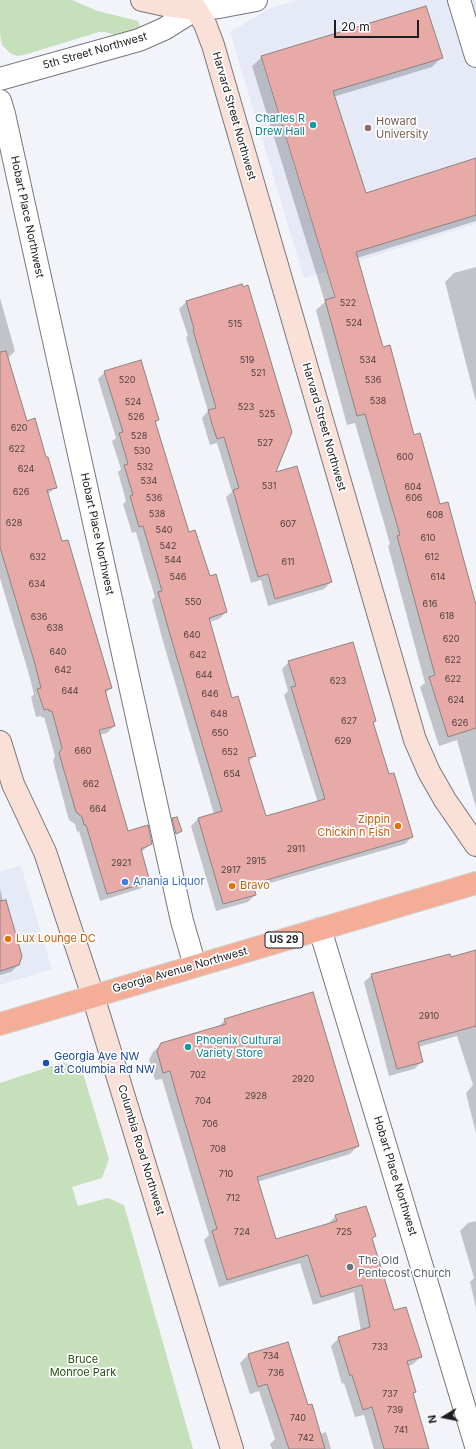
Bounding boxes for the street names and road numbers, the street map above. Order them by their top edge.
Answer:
street label: 5th Street Northwest [41,30,149,72]
street label: Harvard Street Northwest [209,50,259,182]
street label: Hobart Place Northwest [8,155,46,279]
street label: Harvard Street Northwest [299,361,349,493]
street label: Hobart Place Northwest [78,472,116,596]
road number: US 29 [265,932,303,948]
street label: Georgia Avenue Northwest [111,944,249,996]
street label: Columbia Road Northwest [115,1083,167,1217]
street label: Hobart Place Northwest [371,1115,419,1237]

